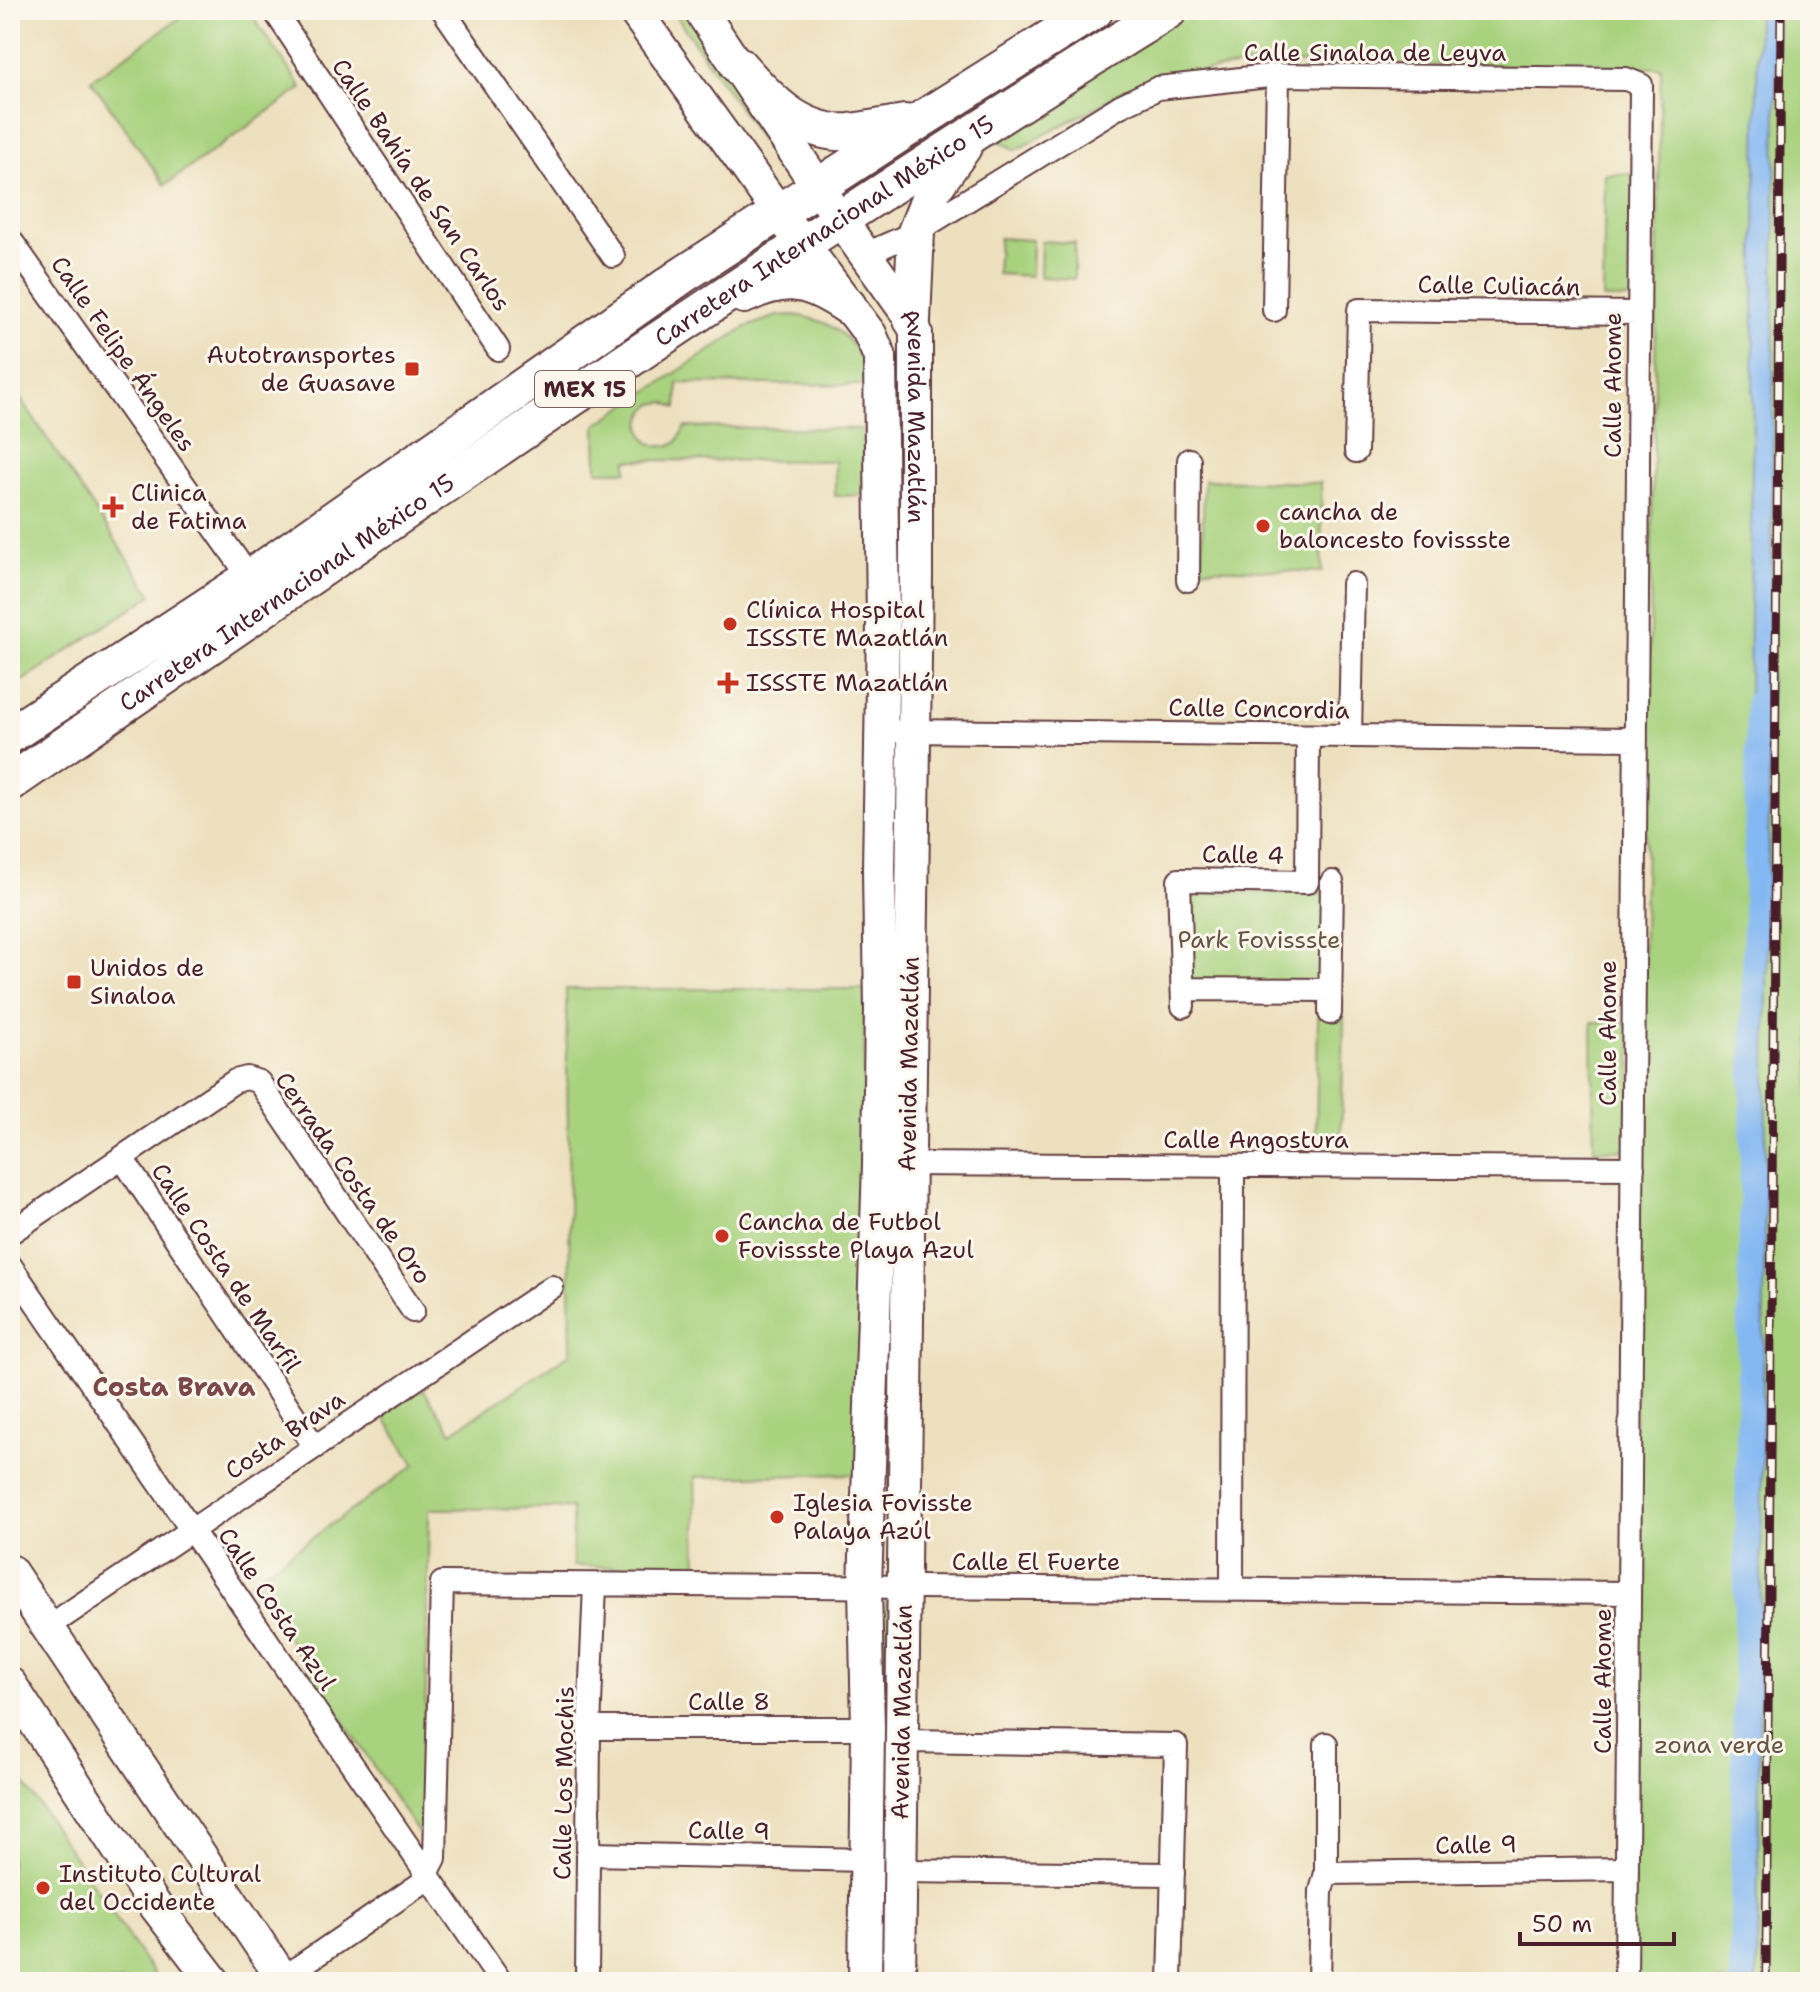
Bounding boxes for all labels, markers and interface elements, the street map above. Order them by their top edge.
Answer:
street label: Calle Sinaloa de Leyva [1244,37,1506,69]
street label: Calle Bahía de San Carlos [324,52,518,318]
street label: Carretera Internacional México 15 [648,108,1000,354]
street label: Calle Felipe Ángeles [43,250,203,458]
street label: Calle Culiacán [1417,269,1581,303]
street label: Avenida Mazatlán [892,301,933,524]
street label: Calle Ahome [1597,312,1629,458]
place label: Autotransportes de Guasave [207,339,396,399]
marker: Autotransportes de Guasave [403,360,421,378]
road number: MEX 15 [535,371,635,407]
street label: Carretera Internacional México 15 [113,466,461,719]
place label: Clinica de Fatima [131,477,247,537]
marker: Clinica de Fatima [102,496,124,518]
place label: cancha de baloncesto fovissste [1279,496,1511,556]
marker: cancha de baloncesto fovissste [1254,517,1272,535]
place label: Clínica Hospital ISSSTE Mazatlán [746,594,948,654]
marker: Clínica Hospital ISSSTE Mazatlán [721,615,739,633]
place label: ISSSTE Mazatlán [746,667,948,699]
marker: ISSSTE Mazatlán [717,672,739,694]
street label: Calle Concordia [1168,691,1350,727]
street label: Calle 4 [1202,838,1284,872]
park label: Park Fovissste [1177,924,1341,956]
place label: Unidos de Sinaloa [90,952,205,1012]
street label: Avenida Mazatlán [891,956,927,1172]
street label: Calle Ahome [1592,960,1624,1106]
marker: Unidos de Sinaloa [65,973,83,991]
street label: Cerrada Costa de Oro [268,1066,438,1290]
street label: Calle Angostura [1163,1124,1349,1156]
street label: Calle Costa de Marfil [144,1157,309,1380]
place label: Cancha de Futbol Fovissste Playa Azul [738,1206,974,1266]
marker: Cancha de Futbol Fovissste Playa Azul [713,1227,731,1245]
district label: Costa Brava [93,1369,256,1404]
street label: Costa Brava [219,1383,351,1487]
place label: Iglesia Fovisste Palaya Azúl [793,1487,973,1547]
marker: Iglesia Fovisste Palaya Azúl [768,1508,786,1526]
street label: Calle Costa Azul [211,1521,344,1697]
street label: Calle El Fuerte [952,1546,1120,1578]
street label: Avenida Mazatlán [884,1604,920,1820]
street label: Calle Ahome [1587,1608,1619,1754]
street label: Calle Los Mochis [546,1686,582,1880]
street label: Calle 8 [688,1686,770,1718]
park label: zona verde [1654,1729,1784,1761]
street label: Calle 9 [688,1814,770,1848]
street label: Calle 9 [1435,1828,1517,1862]
place label: Instituto Cultural del Occidente [59,1858,262,1918]
marker: Instituto Cultural del Occidente [34,1879,52,1897]
scale bar [1520,1896,1674,1946]
text: 50 m [1532,1908,1592,1940]

